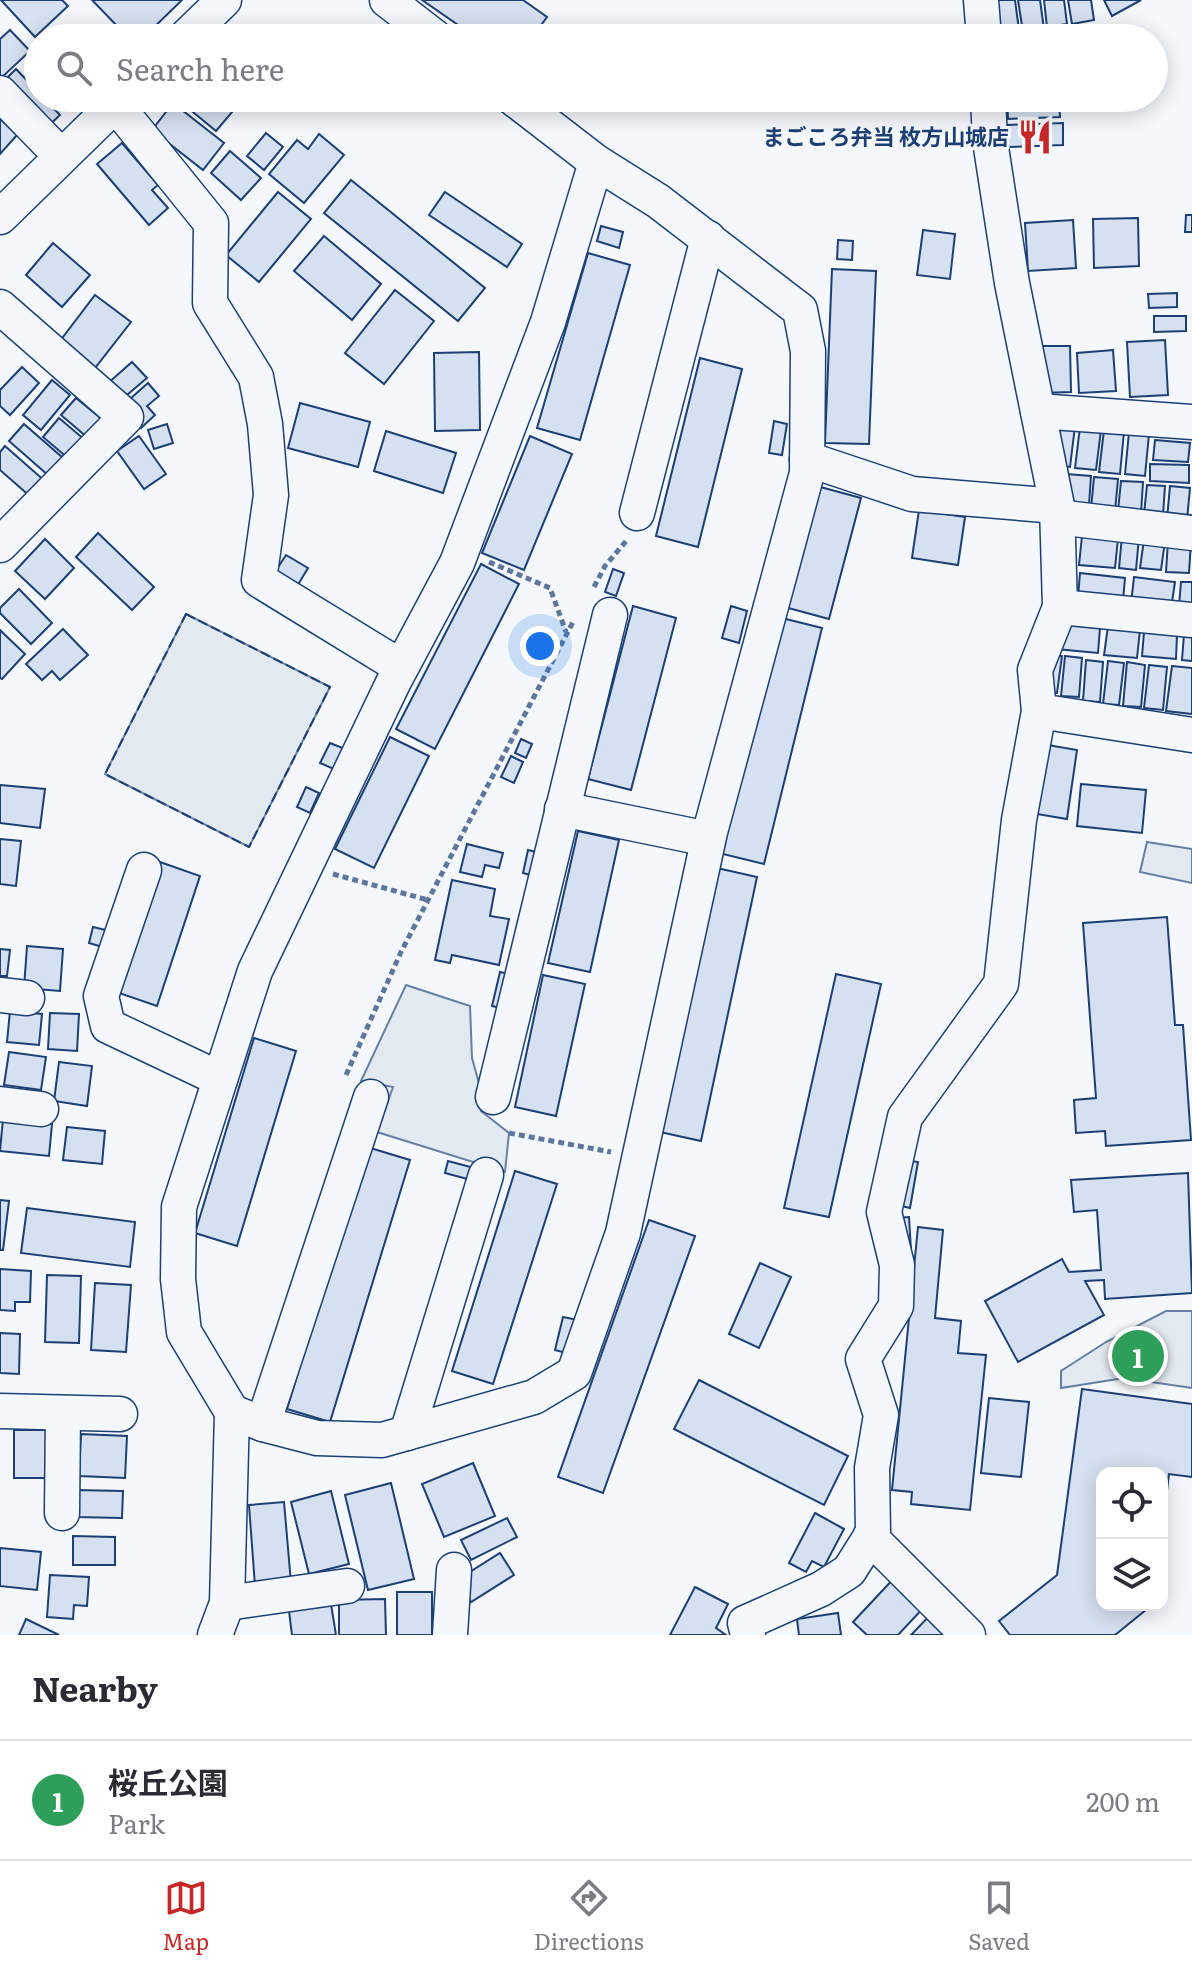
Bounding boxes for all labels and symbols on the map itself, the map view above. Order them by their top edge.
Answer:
restaurant icon: まごころ弁当 枚方山城店 [1016,118,1054,156]
place label: まごころ弁当 枚方山城店 [763,119,1009,152]
your location [520,626,560,666]
pin: 1 [1112,1326,1164,1386]

